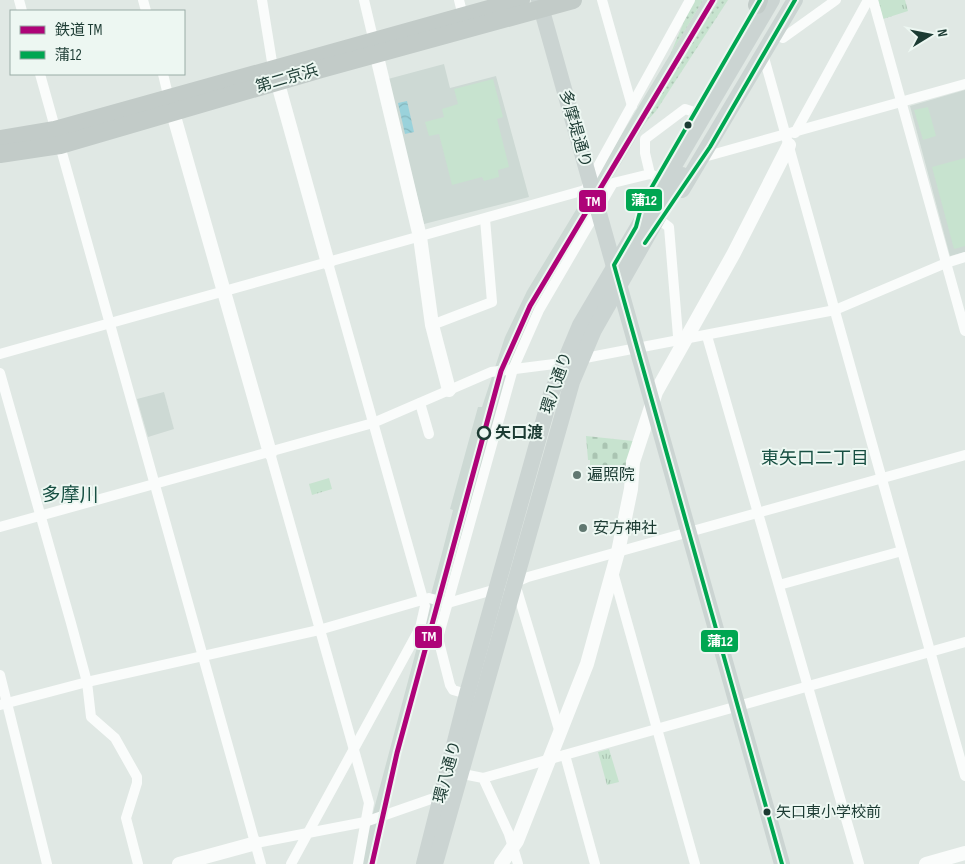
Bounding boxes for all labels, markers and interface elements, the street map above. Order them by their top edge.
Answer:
legend [10,10,185,75]
north arrow [905,10,955,60]
text: 鉄道 TM [55,21,102,40]
text: N [933,28,951,38]
text: 蒲12 [55,46,82,65]
street label: 第二京浜 [254,61,320,97]
street label: 多摩堤通り [555,88,595,170]
unlabelled marker [683,120,693,130]
line badge: 蒲12 [625,188,663,212]
line badge: TM [578,189,607,213]
text: 蒲12 [631,192,657,209]
text: TM [586,193,601,210]
street label: 環八通り [538,350,576,416]
place label: 矢口渡 [495,424,543,443]
marker: 矢口渡 [477,426,491,440]
district label: 東矢口二丁目 [761,448,869,469]
place label: 遍照院 [587,466,635,485]
marker: 遍照院 [571,469,583,481]
district label: 多摩川 [41,484,99,507]
place label: 安方神社 [593,519,657,538]
marker: 安方神社 [577,522,589,534]
line badge: TM [414,625,443,649]
text: TM [422,628,437,645]
line badge: 蒲12 [700,629,739,653]
text: 蒲12 [707,633,733,650]
street label: 環八通り [431,739,465,805]
place label: 矢口東小学校前 [776,803,881,822]
marker: 矢口東小学校前 [762,807,772,817]

